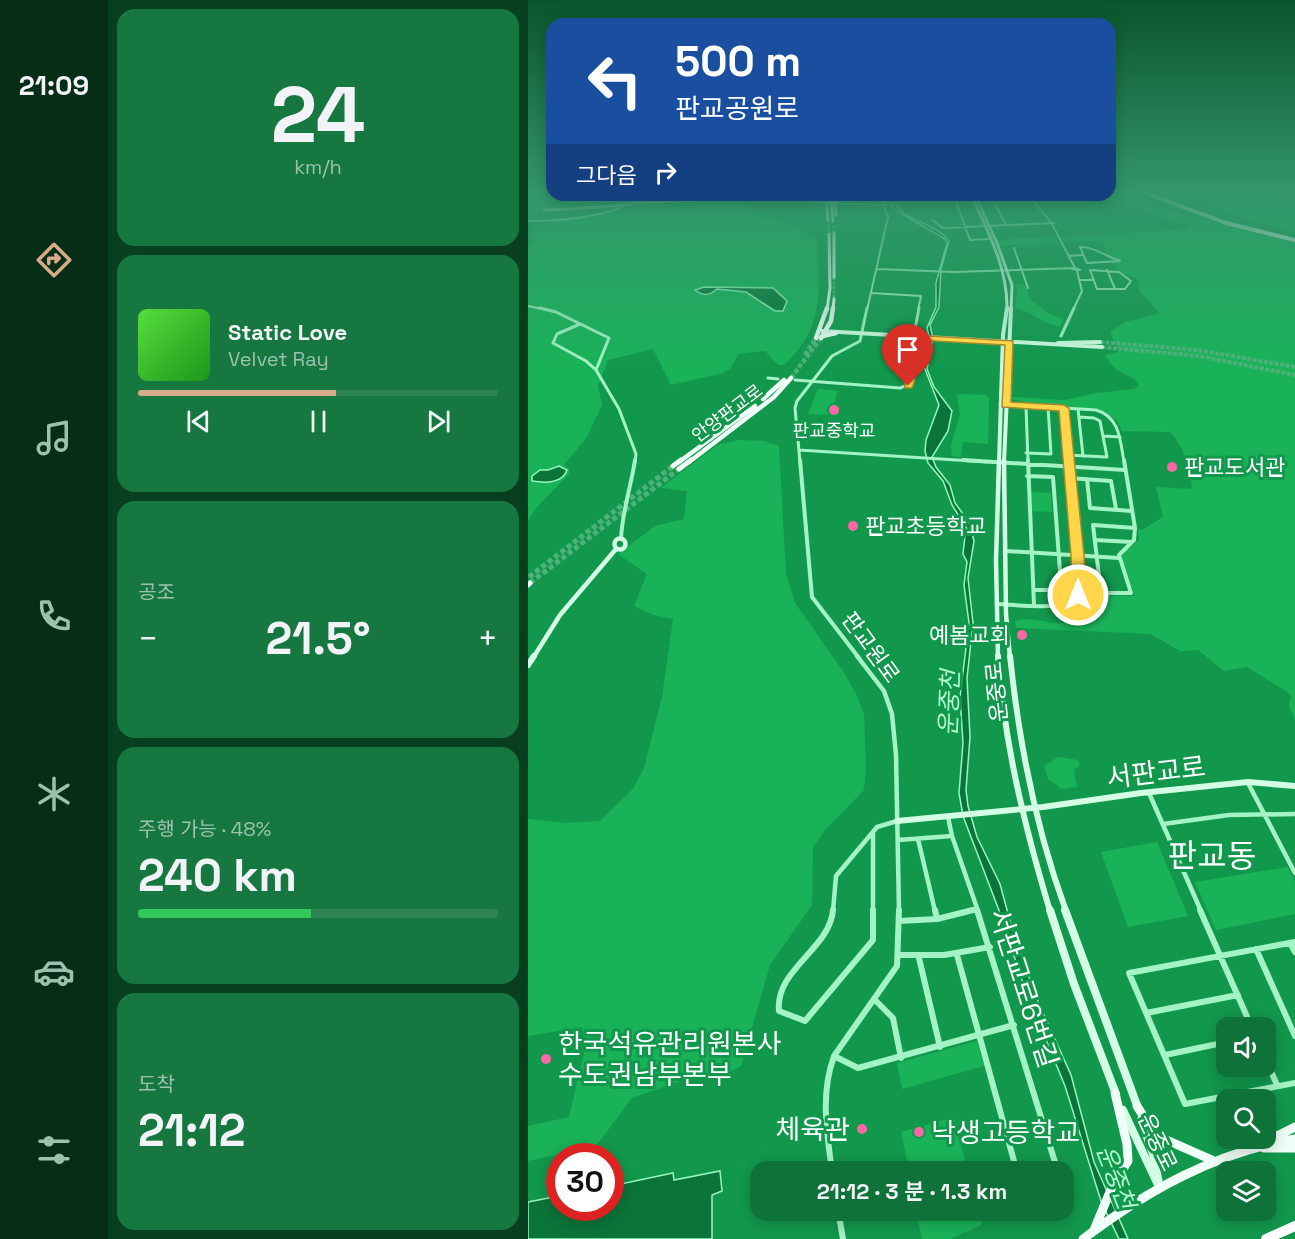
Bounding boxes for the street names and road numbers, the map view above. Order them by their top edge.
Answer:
street label: 안양판교로 [687,379,767,447]
street label: 판교원로 [836,606,906,688]
street label: 운중로 [979,660,1013,724]
street label: 서판교로 [1105,749,1207,795]
street label: 서판교로6번길 [982,904,1066,1072]
street label: 운중로 [1132,1109,1184,1175]

